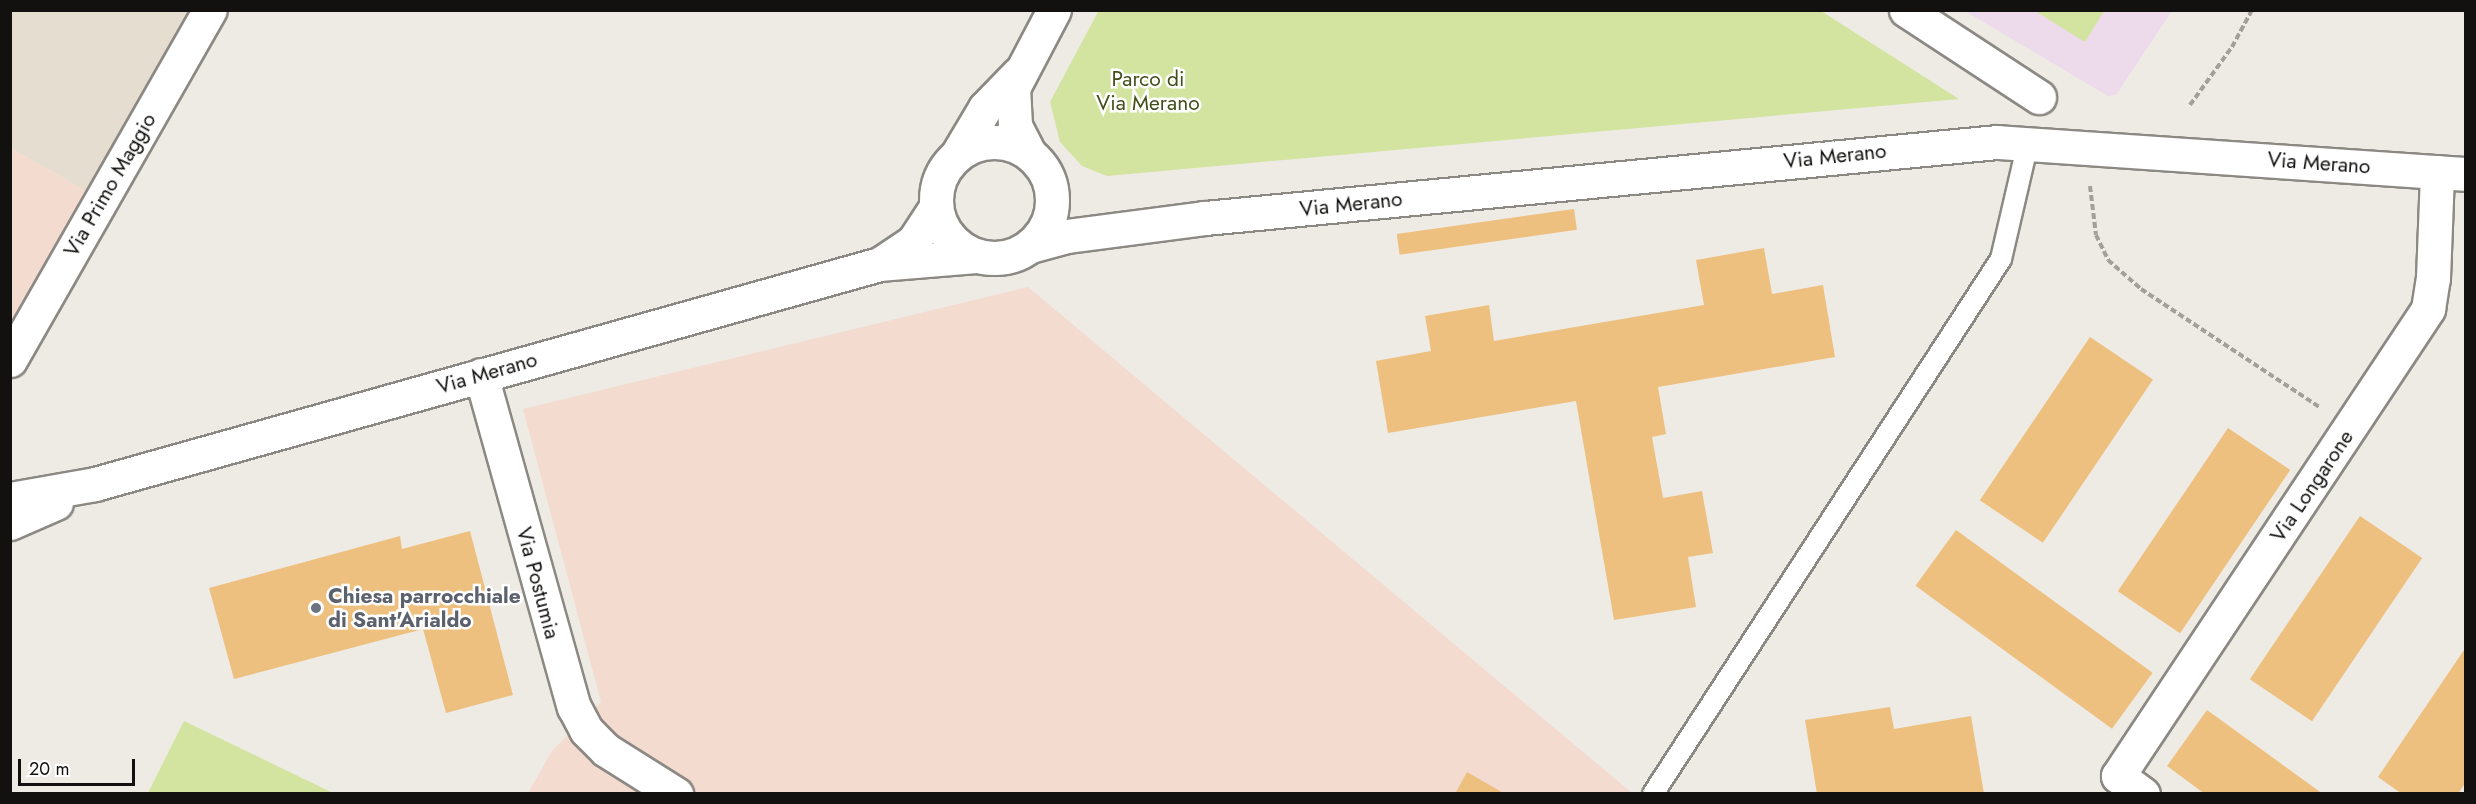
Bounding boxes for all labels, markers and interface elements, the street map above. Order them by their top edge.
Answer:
park label: Parco di Via Merano [1096,66,1200,116]
street label: Via Primo Maggio [59,109,161,261]
street label: Via Merano [1782,138,1888,174]
street label: Via Merano [2267,147,2371,179]
street label: Via Merano [1298,186,1404,222]
street label: Via Merano [434,347,540,399]
street label: Via Longarone [2265,425,2359,547]
street label: Via Postumia [511,524,565,642]
place label: Chiesa parrocchiale di Sant'Arialdo [328,583,521,633]
marker: Chiesa parrocchiale di Sant'Arialdo [309,601,323,615]
scale bar [21,747,138,785]
text: 20 m [29,756,69,782]

